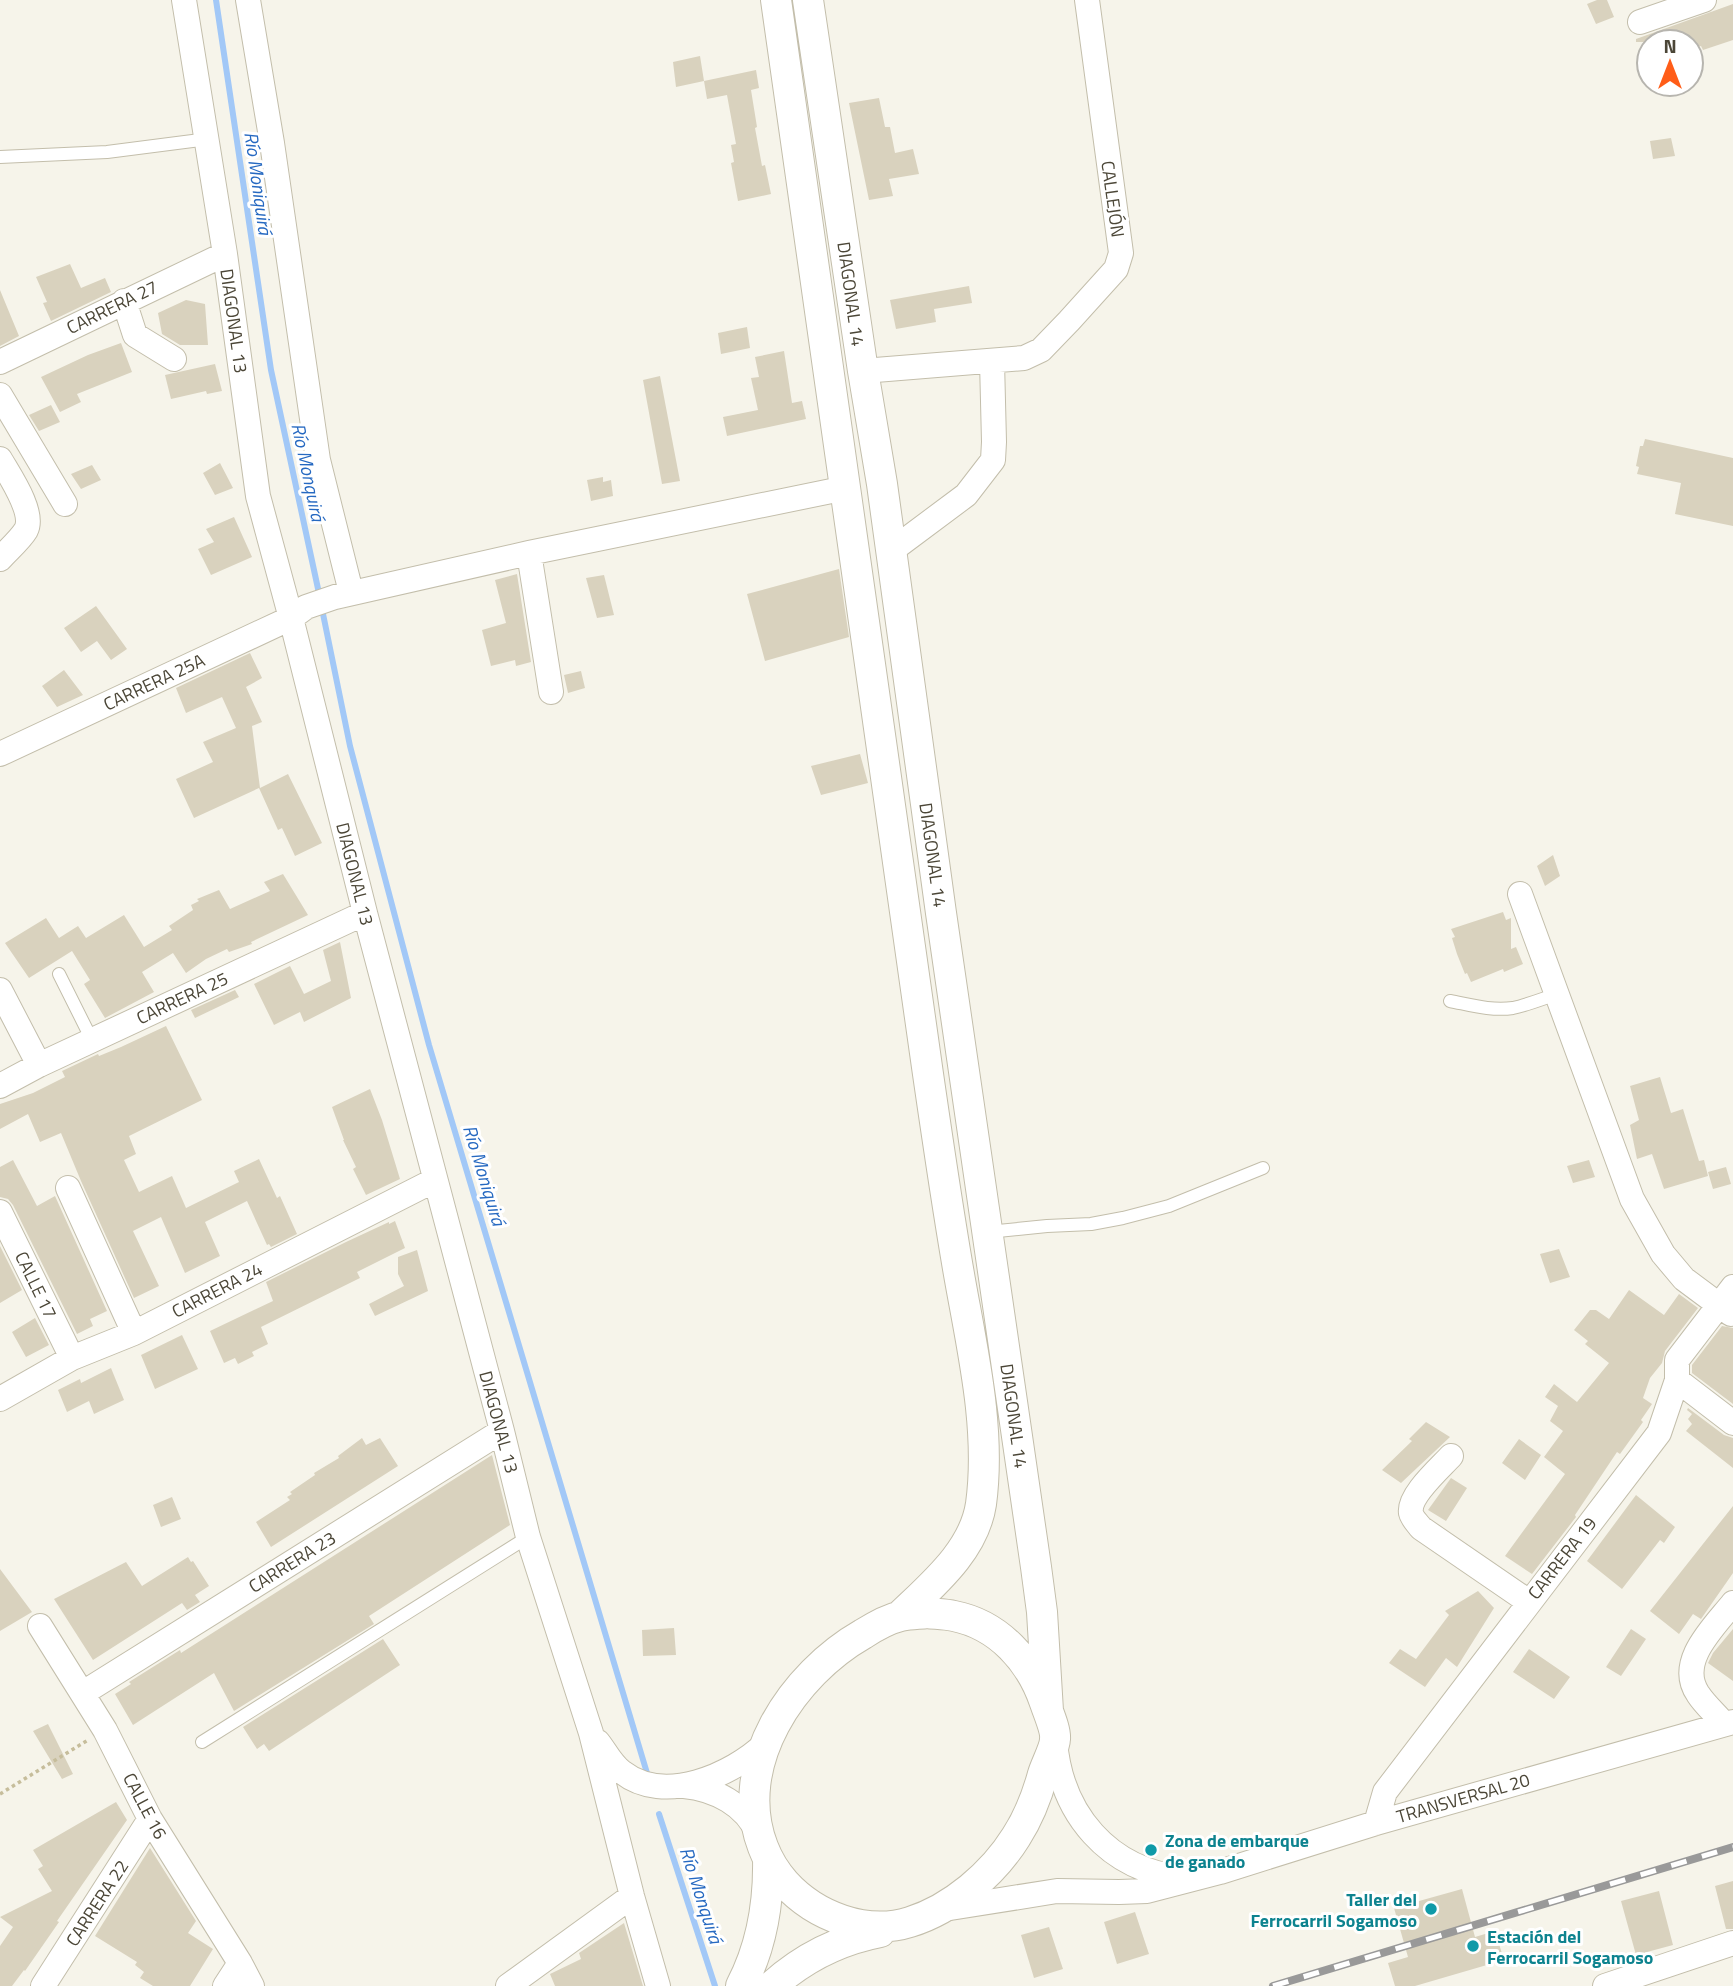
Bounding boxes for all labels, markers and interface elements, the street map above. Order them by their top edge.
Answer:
north arrow [1635,28,1705,98]
text: N [1663,31,1677,60]
water label: Río Moniquirá [237,130,281,238]
street label: CALLEJÓN [1094,159,1132,239]
street label: DIAGONAL 14 [830,240,872,348]
street label: DIAGONAL 13 [213,267,255,375]
street label: CARRERA 27 [62,273,162,341]
water label: Río Monquirá [284,420,334,525]
street label: CARRERA 25A [99,647,209,717]
street label: DIAGONAL 14 [912,801,954,909]
street label: DIAGONAL 13 [329,820,381,928]
street label: CARRERA 25 [132,965,232,1031]
water label: Río Moniquirá [456,1121,514,1230]
street label: CALLE 17 [8,1247,64,1323]
street label: CARRERA 24 [167,1256,267,1324]
street label: DIAGONAL 14 [993,1362,1035,1470]
street label: DIAGONAL 13 [472,1368,526,1476]
street label: CARRERA 19 [1521,1511,1603,1605]
street label: CARRERA 23 [243,1524,341,1600]
street label: TRANSVERSAL 20 [1393,1766,1533,1830]
street label: CALLE 16 [116,1768,174,1844]
place label: Zona de embarque de ganado [1165,1827,1309,1875]
marker: Zona de embarque de ganado [1143,1842,1159,1858]
water label: Río Monquirá [673,1843,732,1948]
street label: CARRERA 22 [59,1854,135,1952]
place label: Taller del Ferrocarril Sogamoso [1251,1886,1417,1934]
marker: Taller del Ferrocarril Sogamoso [1423,1901,1439,1917]
place label: Estación del Ferrocarril Sogamoso [1487,1923,1653,1971]
marker: Estación del Ferrocarril Sogamoso [1465,1938,1481,1954]

